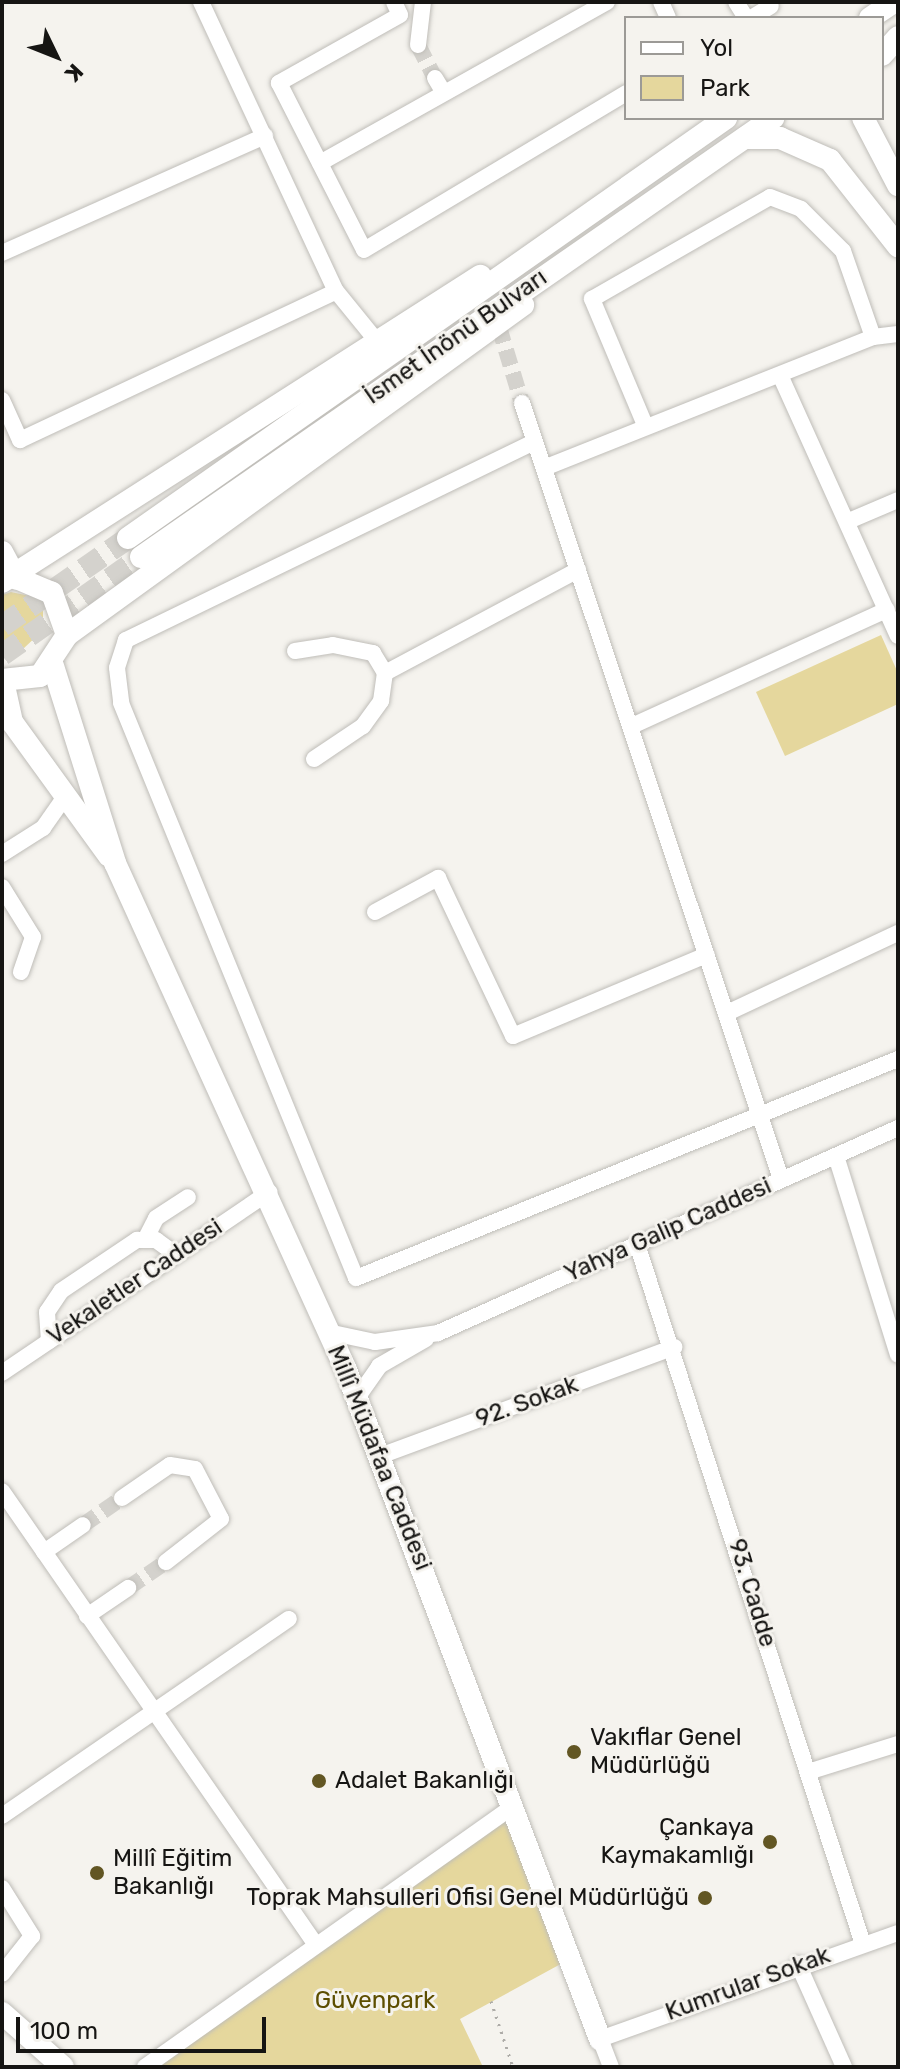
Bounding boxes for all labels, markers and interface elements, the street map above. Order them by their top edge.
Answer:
north arrow [16,16,96,96]
legend [624,16,884,120]
text: Yol [700,34,733,62]
text: K [59,58,89,87]
text: Park [700,74,750,102]
street label: İsmet İnönü Bulvarı [359,263,553,411]
street label: Yahya Galip Caddesi [560,1171,776,1289]
street label: Vekaletler Caddesi [42,1213,228,1351]
street label: Millî Müdafaa Caddesi [321,1341,437,1575]
street label: 92. Sokak [472,1370,582,1434]
street label: 93. Cadde [722,1536,782,1650]
place label: Vakıflar Genel Müdürlüğü [590,1724,742,1780]
marker: Vakıflar Genel Müdürlüğü [565,1743,583,1761]
place label: Adalet Bakanlığı [335,1767,514,1795]
marker: Adalet Bakanlığı [310,1772,328,1790]
place label: Çankaya Kaymakamlığı [600,1814,754,1870]
marker: Çankaya Kaymakamlığı [761,1833,779,1851]
place label: Millî Eğitim Bakanlığı [113,1845,232,1901]
marker: Millî Eğitim Bakanlığı [88,1864,106,1882]
place label: Toprak Mahsulleri Ofisi Genel Müdürlüğü [246,1884,689,1912]
marker: Toprak Mahsulleri Ofisi Genel Müdürlüğü [696,1889,714,1907]
street label: Kumrular Sokak [661,1941,835,2027]
park label: Güvenpark [315,1987,435,2015]
scale bar [20,2001,270,2051]
text: 100 m [30,2017,98,2045]

